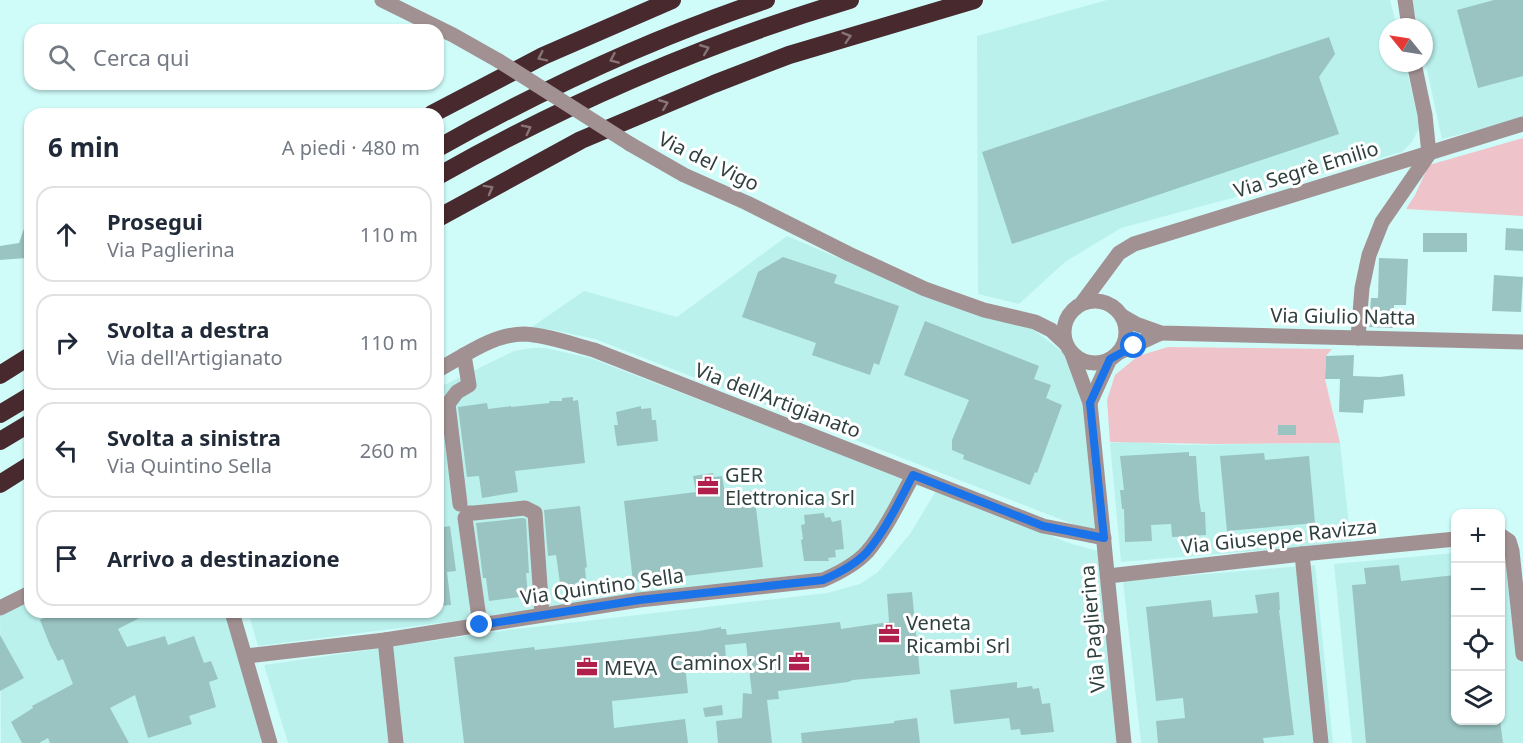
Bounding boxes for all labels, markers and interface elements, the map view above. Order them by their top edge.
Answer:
north arrow [1379,18,1433,72]
search box [24,24,444,90]
one-way arrow [841,32,852,44]
icon: search [45,41,78,74]
text: Cerca qui [93,42,189,72]
one-way arrow [698,44,709,56]
one-way arrow [537,50,548,62]
one-way arrow [609,52,620,64]
one-way arrow [658,99,669,111]
one-way arrow [520,124,531,136]
street label: Via del Vigo [654,125,764,197]
text: 6 min [48,129,120,165]
text: A piedi · 480 m [282,134,420,161]
street label: Via Segrè Emilio [1230,134,1382,204]
one-way arrow [483,185,493,196]
text: Prosegui [107,206,203,236]
icon: ahead [50,218,83,251]
text: 110 m [360,221,418,248]
text: Via Paglierina [107,236,235,263]
street label: Via Giulio Natta [1270,301,1416,331]
text: Svolta a destra [107,314,270,344]
icon: right [50,326,83,359]
text: 110 m [360,329,418,356]
route start [1120,332,1146,358]
text: Via dell'Artigianato [107,344,283,371]
street label: Via dell'Artigianato [691,356,865,444]
text: Svolta a sinistra [107,422,281,452]
icon: left [50,434,83,467]
text: 260 m [360,437,418,464]
text: Via Quintino Sella [107,452,272,479]
place label: GER Elettronica Srl [725,461,855,511]
office icon: GER Elettronica Srl [696,474,720,498]
map controls [1451,509,1505,725]
button: + [1451,509,1505,563]
street label: Via Giuseppe Ravizza [1180,512,1378,560]
icon: arrive [50,542,83,575]
text: Arrivo a destinazione [107,543,340,573]
street label: Via Quintino Sella [518,561,686,611]
button: − [1451,563,1505,617]
street label: Via Paglierina [1073,564,1111,694]
place label: Veneta Ricambi Srl [906,609,1010,659]
route end [466,611,492,637]
button: locate [1451,617,1505,671]
office icon: Veneta Ricambi Srl [877,622,901,646]
place label: Caminox Srl [670,649,782,676]
office icon: Caminox Srl [787,650,811,674]
place label: MEVA [604,654,657,681]
office icon: MEVA [575,655,599,679]
button: layers [1451,671,1505,725]

